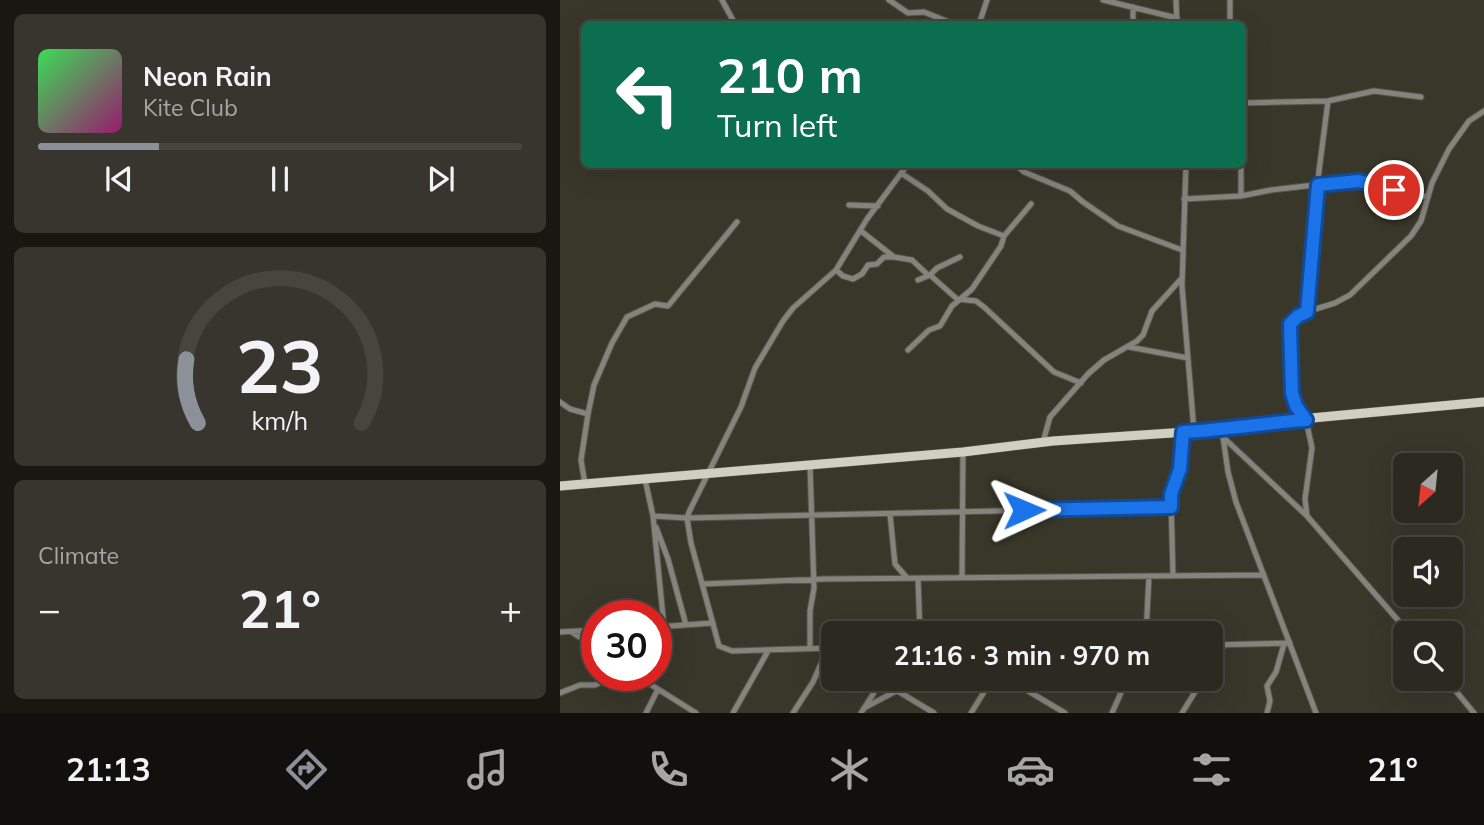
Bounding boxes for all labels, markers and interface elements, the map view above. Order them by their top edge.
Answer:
text: 210 m [717,44,863,105]
icon: left [602,49,693,140]
text: Neon Rain [143,60,272,93]
text: Kite Club [143,93,238,122]
text: Turn left [717,105,837,145]
icon: previous [100,160,138,198]
icon: pause [261,160,299,198]
icon: next [422,160,460,198]
pin [1364,160,1424,220]
icon: arrive [1375,171,1413,209]
text: 23 [236,320,324,411]
text: km/h [252,404,308,435]
north arrow [1393,453,1463,523]
map controls [1393,453,1463,691]
position arrow [987,473,1061,547]
button: sound [1393,537,1463,607]
text: Climate [38,541,119,570]
text: 21° [239,576,321,641]
text: − [38,585,61,633]
text: + [499,585,522,633]
speed limit sign: 30 [581,600,672,691]
button: search [1393,621,1463,691]
text: 21:16 · 3 min · 970 m [894,639,1150,672]
icon: directions [282,745,331,794]
icon: music [463,745,512,794]
icon: phone [644,745,693,794]
icon: climate [825,745,874,794]
icon: car [1006,745,1055,794]
icon: filters [1187,745,1236,794]
text: 21:13 [66,749,151,789]
text: 21° [1367,749,1418,789]

